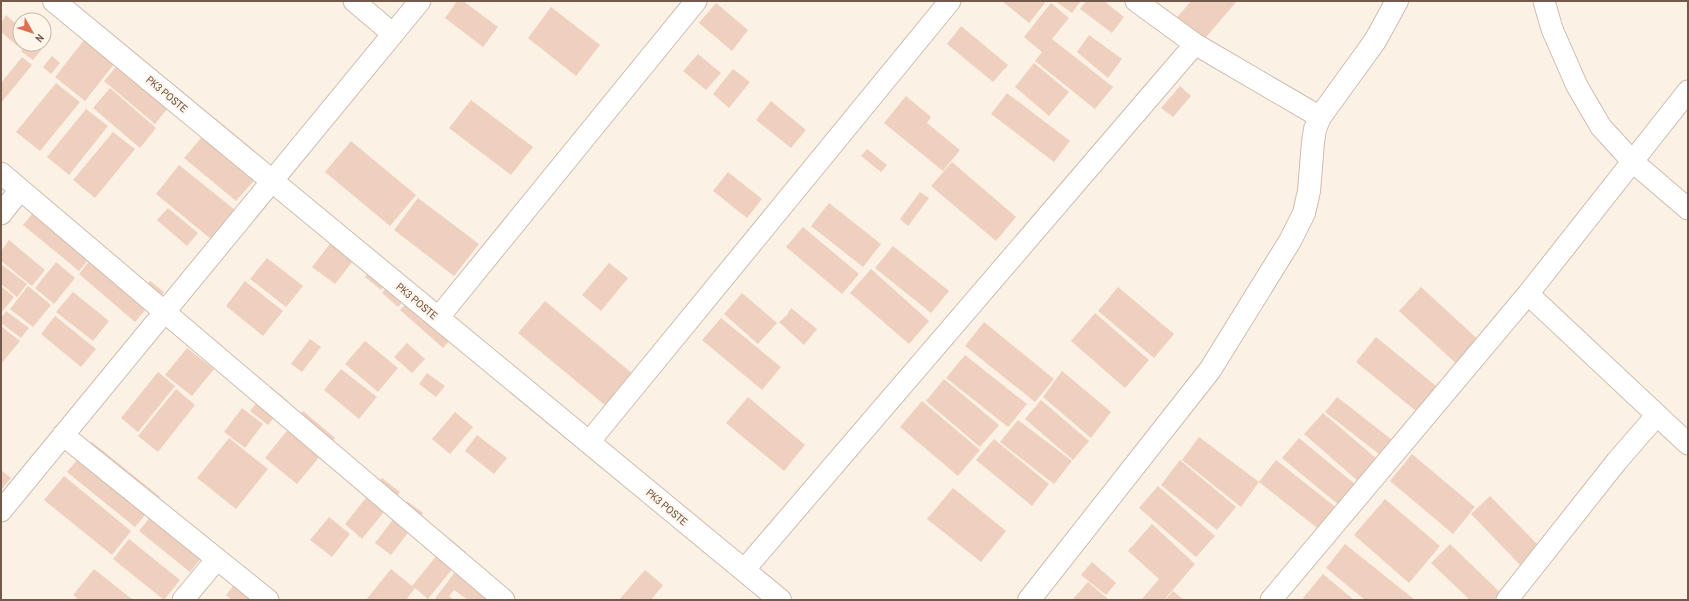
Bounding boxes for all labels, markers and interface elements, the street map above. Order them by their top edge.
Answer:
north arrow [12,12,52,52]
text: N [32,31,47,45]
street label: PK3 POSTE [143,73,191,115]
street label: PK3 POSTE [393,280,441,322]
street label: PK3 POSTE [643,486,691,528]

